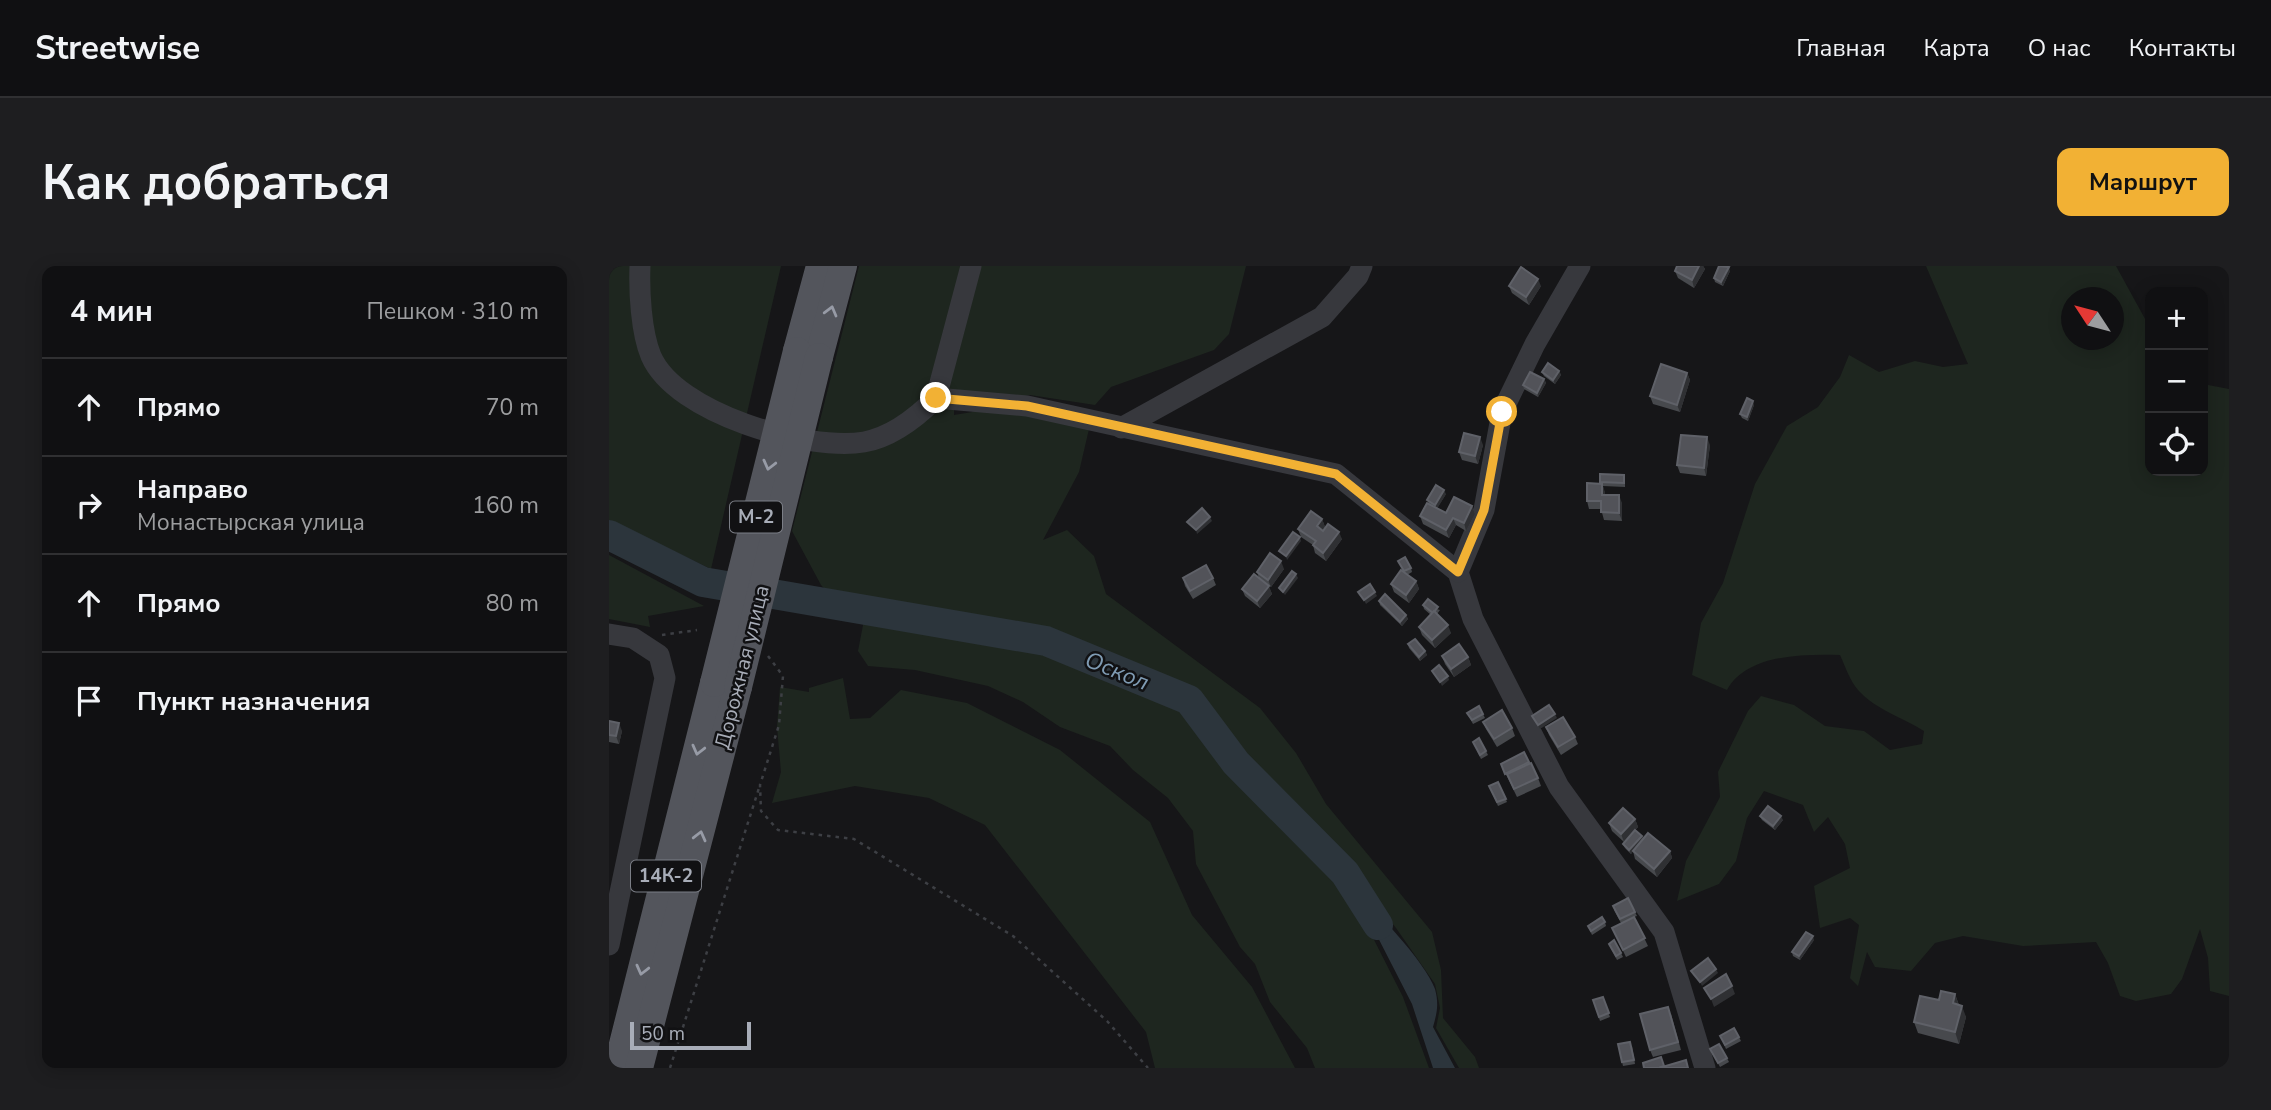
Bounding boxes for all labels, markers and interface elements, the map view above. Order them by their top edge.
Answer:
text: Streetwise [35,26,200,71]
text: Главная [1796,32,1886,64]
text: Карта [1924,32,1990,64]
text: О нас [2028,32,2091,64]
text: Контакты [2129,32,2236,64]
button: Маршрут [2057,148,2229,216]
text: Как добраться [42,149,390,216]
north arrow [2061,287,2124,350]
map controls [2145,287,2208,476]
button: + [2145,287,2208,350]
text: 4 мин [70,291,153,332]
text: Пешком · 310 m [366,296,539,327]
one-way arrow [823,305,837,317]
button: − [2145,350,2208,413]
route end [920,382,951,413]
icon: ahead [70,388,108,426]
text: Прямо [137,390,221,425]
text: 70 m [486,392,539,423]
route start [1486,396,1517,427]
button: locate [2145,413,2208,476]
one-way arrow [763,459,777,471]
text: Направо [137,472,248,507]
icon: right [70,486,108,524]
text: 160 m [472,490,539,521]
road number: М-2 [730,501,782,532]
text: Монастырская улица [137,507,365,538]
street label: Дорожная улица [708,582,776,752]
icon: ahead [70,584,108,622]
text: Прямо [137,586,221,621]
text: 80 m [486,588,539,619]
water label: Оскол [1080,644,1154,698]
icon: arrive [70,682,108,720]
text: Пункт назначения [137,684,370,719]
one-way arrow [692,743,706,755]
one-way arrow [691,830,706,842]
road number: 14К-2 [631,860,701,891]
one-way arrow [636,964,650,976]
scale bar [630,1019,751,1051]
text: 50 m [641,1021,685,1047]

